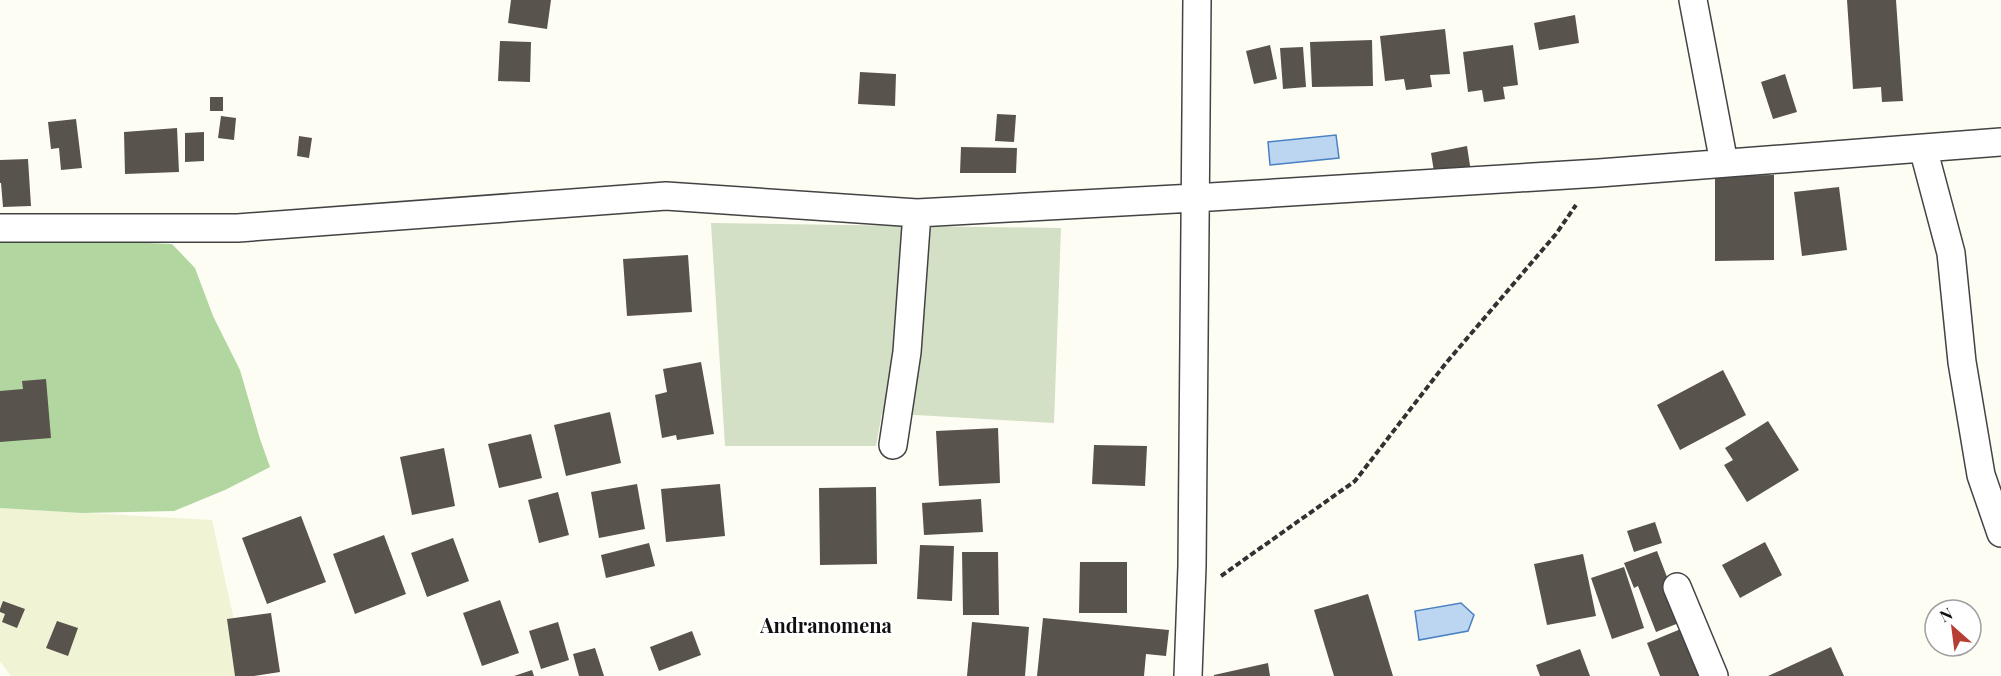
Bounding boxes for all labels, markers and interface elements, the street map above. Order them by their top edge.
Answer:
north arrow [1923,598,1983,658]
text: N [1936,602,1956,626]
district label: Andranomena [759,611,892,638]

